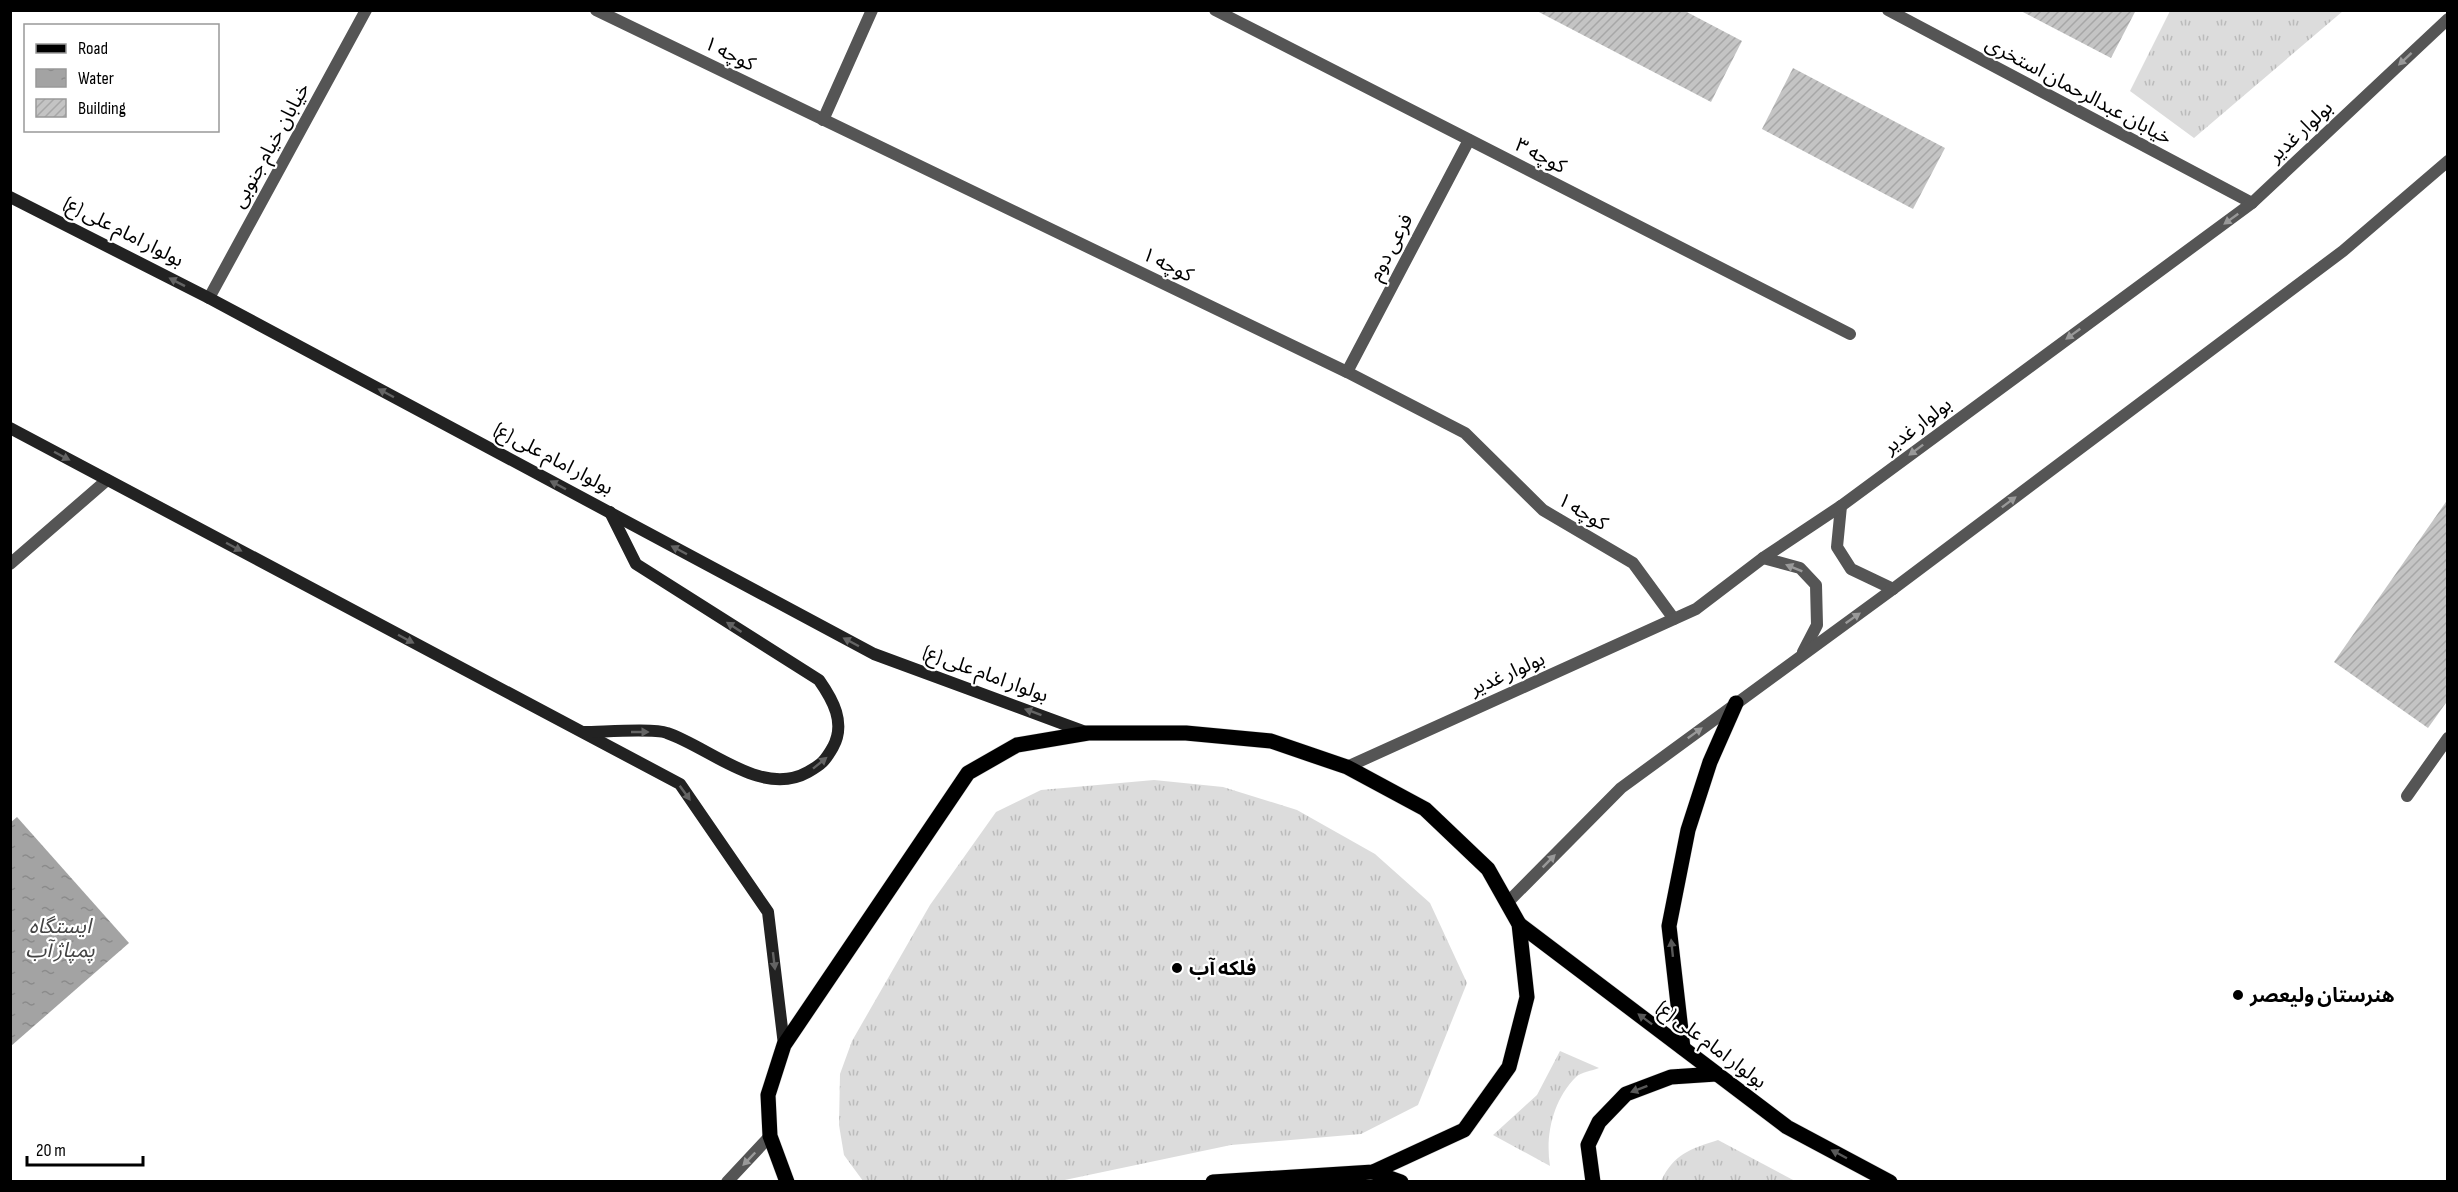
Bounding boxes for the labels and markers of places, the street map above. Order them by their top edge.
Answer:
place label: فلکه آب [1189,957,1256,981]
marker: فلکه آب [1170,961,1184,975]
place label: هنرستان ولیعصر [2249,984,2395,1008]
marker: هنرستان ولیعصر [2231,988,2245,1002]

